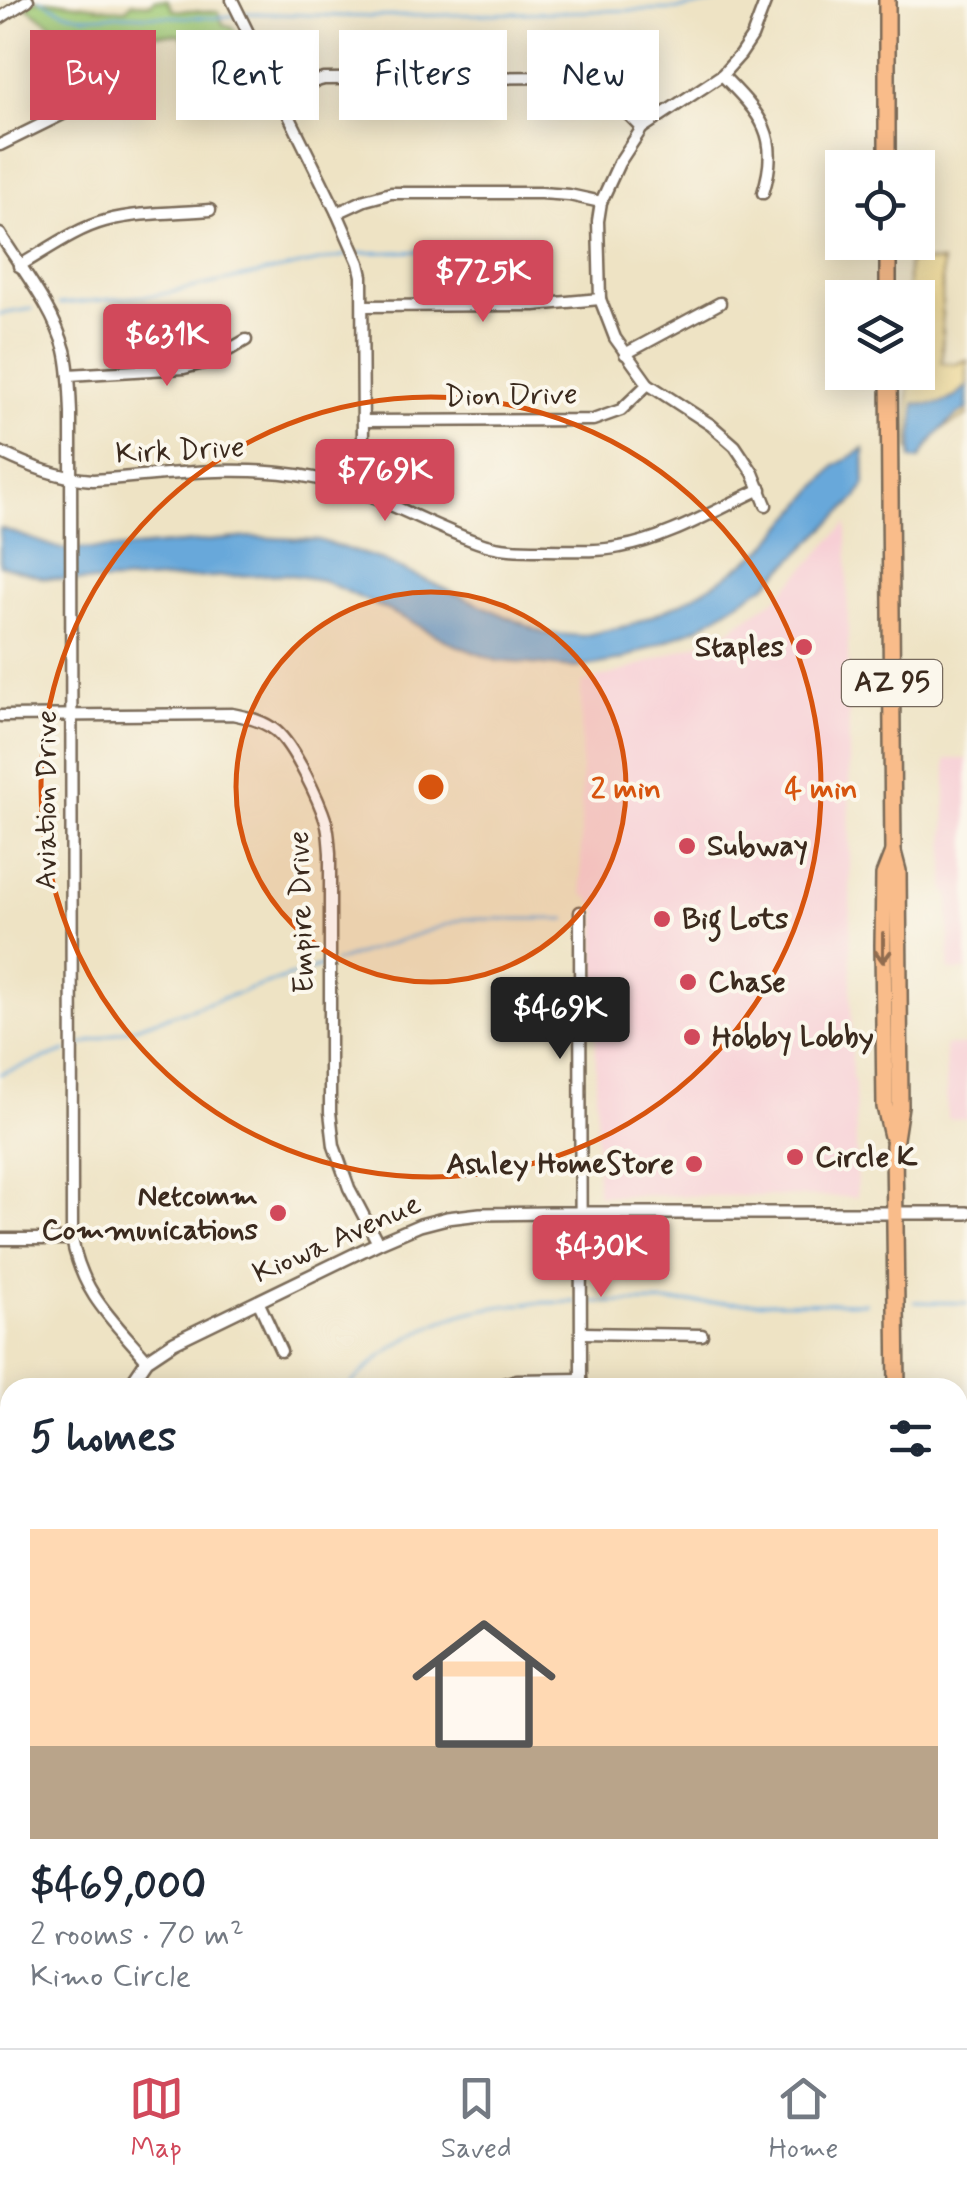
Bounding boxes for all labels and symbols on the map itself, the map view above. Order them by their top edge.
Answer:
pin: $725K [413,240,553,325]
pin: $631K [97,304,237,389]
street label: Dion Drive [444,375,578,417]
street label: Kirk Drive [114,428,246,474]
pin: $769K [315,439,455,524]
place label: Staples [695,628,785,667]
marker: Staples [793,636,815,658]
road number: AZ 95 [842,660,942,706]
street label: Aviation Drive [27,710,66,890]
centre of rings [413,769,449,805]
text: 2 min [591,770,661,809]
text: 4 min [784,770,858,809]
place label: Subway [707,827,808,866]
street label: Empire Drive [280,830,324,994]
marker: Subway [676,835,698,857]
place label: Big Lots [682,900,789,943]
marker: Big Lots [651,908,673,930]
one-way arrow [874,930,892,963]
place label: Chase [708,963,786,1002]
marker: Chase [677,971,699,993]
pin: $469K [490,977,630,1062]
place label: Hobby Lobby [712,1018,874,1057]
marker: Hobby Lobby [681,1026,703,1048]
place label: Circle K [815,1138,918,1177]
place label: Ashley HomeStore [446,1145,674,1184]
marker: Circle K [784,1146,806,1168]
marker: Ashley HomeStore [683,1153,705,1175]
place label: Netcomm Communications [42,1177,259,1250]
street label: Kiowa Avenue [247,1185,427,1293]
marker: Netcomm Communications [267,1202,289,1224]
pin: $430K [531,1215,671,1300]

